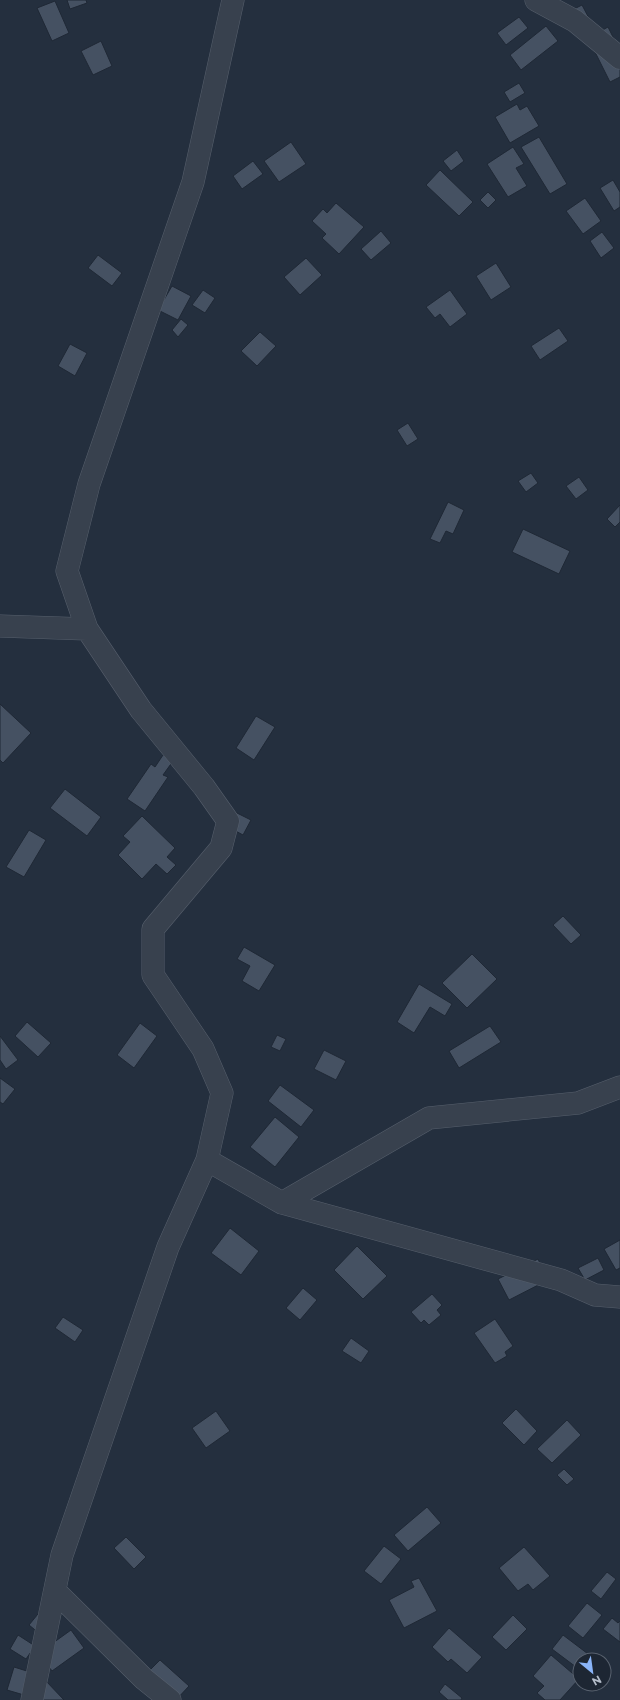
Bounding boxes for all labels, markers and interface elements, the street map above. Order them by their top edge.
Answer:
north arrow [572,1652,612,1692]
text: N [590,1672,604,1689]

